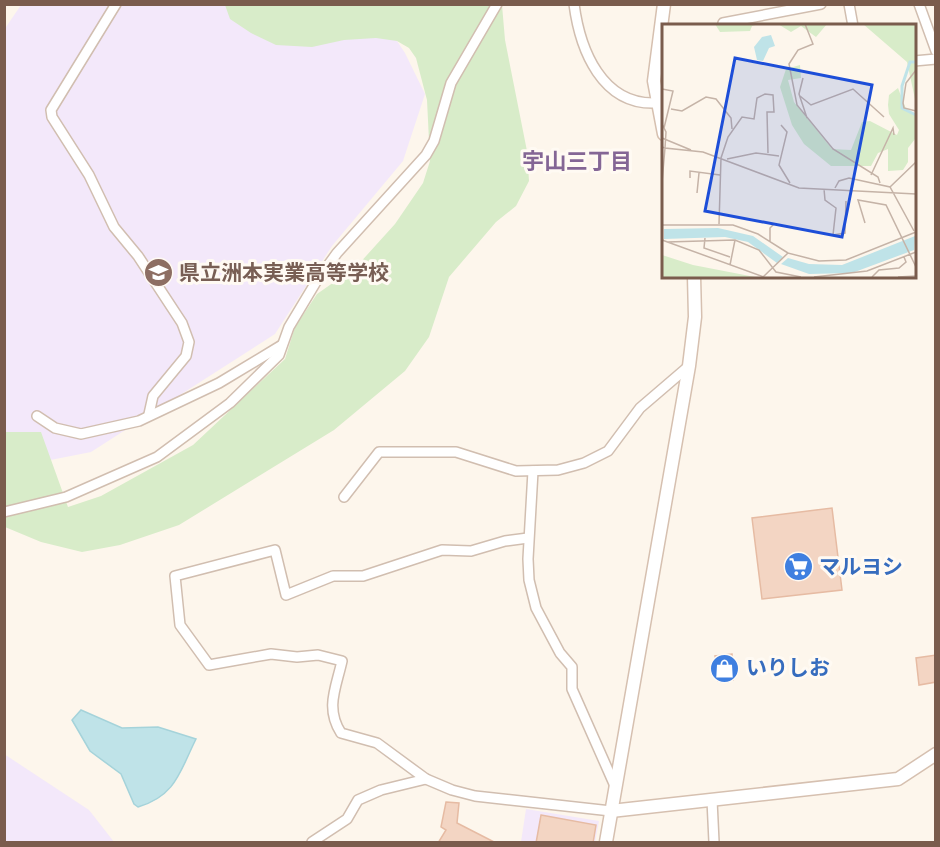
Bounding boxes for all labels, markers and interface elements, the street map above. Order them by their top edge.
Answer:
inset map [662,24,916,278]
district label: 宇山三丁目 [522,145,632,175]
school or university icon: 県立洲本実業高等学校 [142,257,174,289]
place label: 県立洲本実業高等学校 [179,258,389,286]
supermarket icon: マルヨシ [782,551,814,583]
place label: マルヨシ [819,552,903,580]
shop icon: いりしお [709,652,741,684]
place label: いりしお [746,653,830,681]

